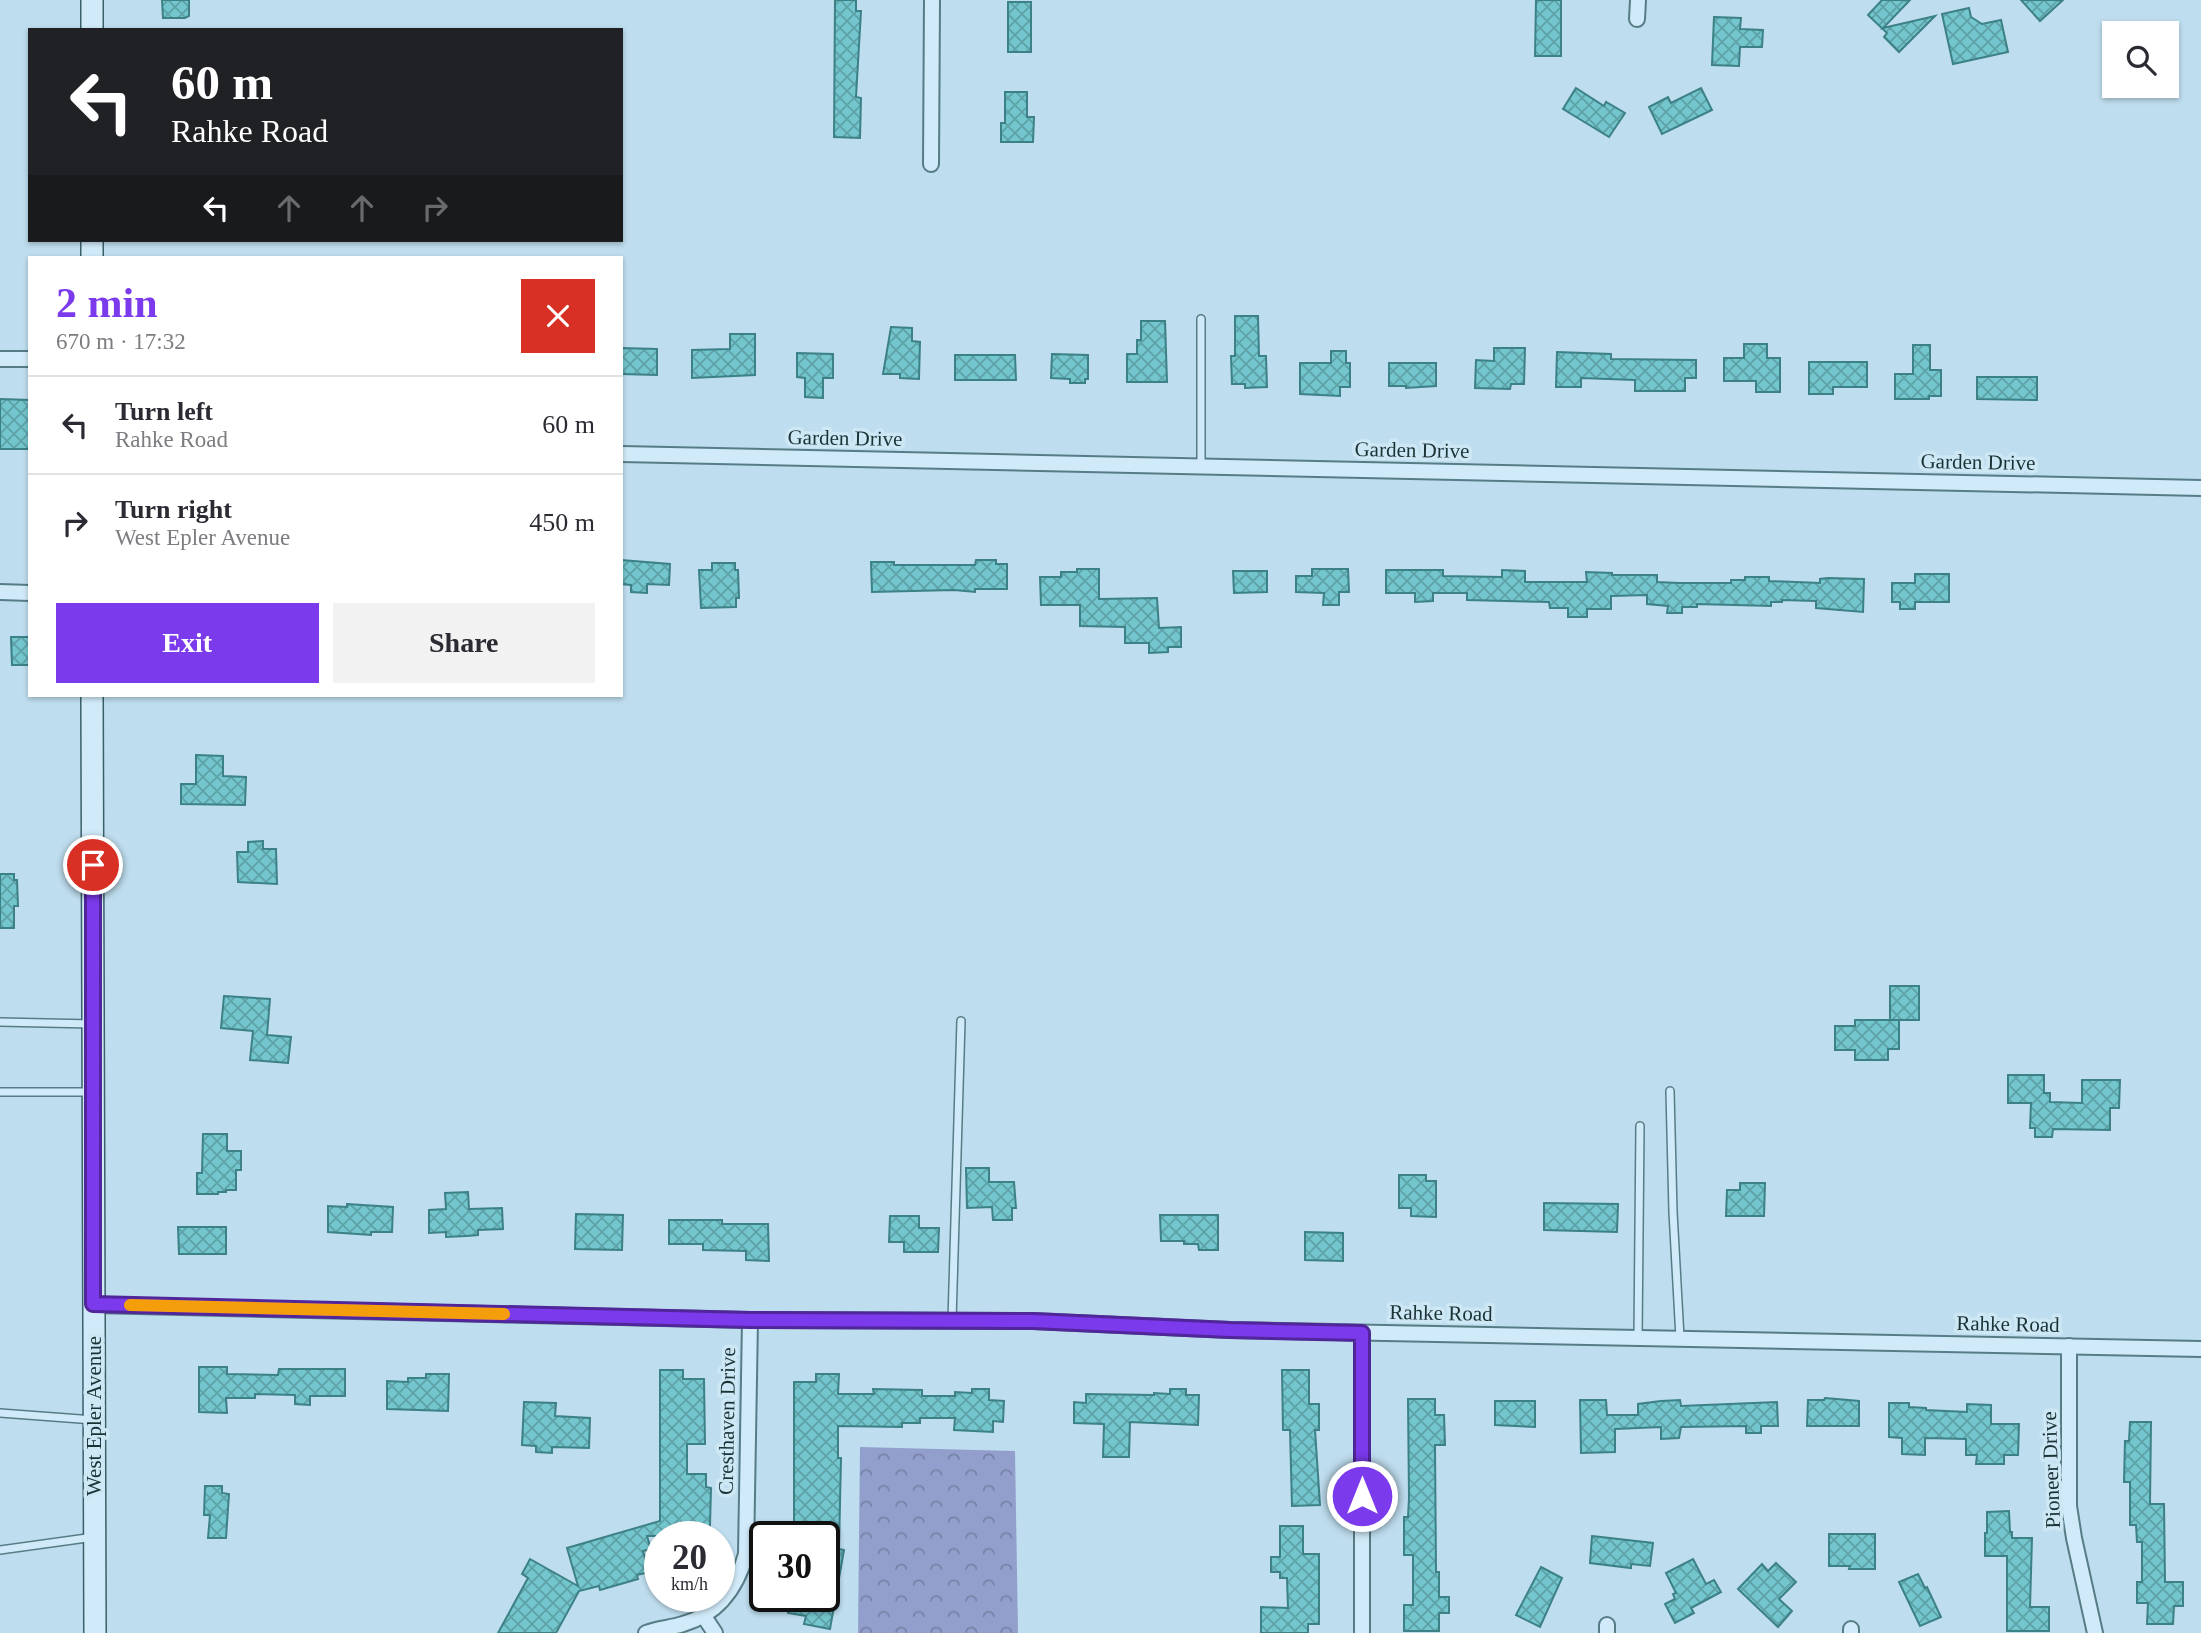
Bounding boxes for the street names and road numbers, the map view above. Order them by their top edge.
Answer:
street label: Garden Drive [787,425,903,451]
street label: Garden Drive [1354,437,1470,463]
street label: Garden Drive [1920,449,2036,475]
street label: Rahke Road [1389,1300,1493,1326]
street label: Rahke Road [1956,1311,2060,1337]
street label: West Epler Avenue [82,1336,106,1496]
street label: Cresthaven Drive [714,1347,740,1495]
street label: Pioneer Drive [2037,1411,2065,1529]

